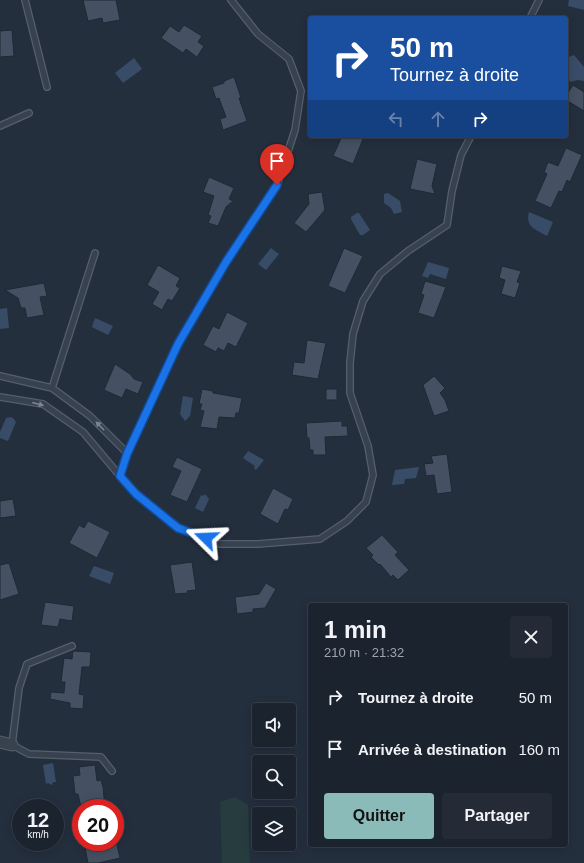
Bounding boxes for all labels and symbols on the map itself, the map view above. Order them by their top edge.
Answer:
pin [260,144,294,185]
one-way arrow [33,401,45,407]
one-way arrow [95,421,105,431]
position arrow [185,517,227,559]
speed limit sign: 20 [72,799,124,851]

